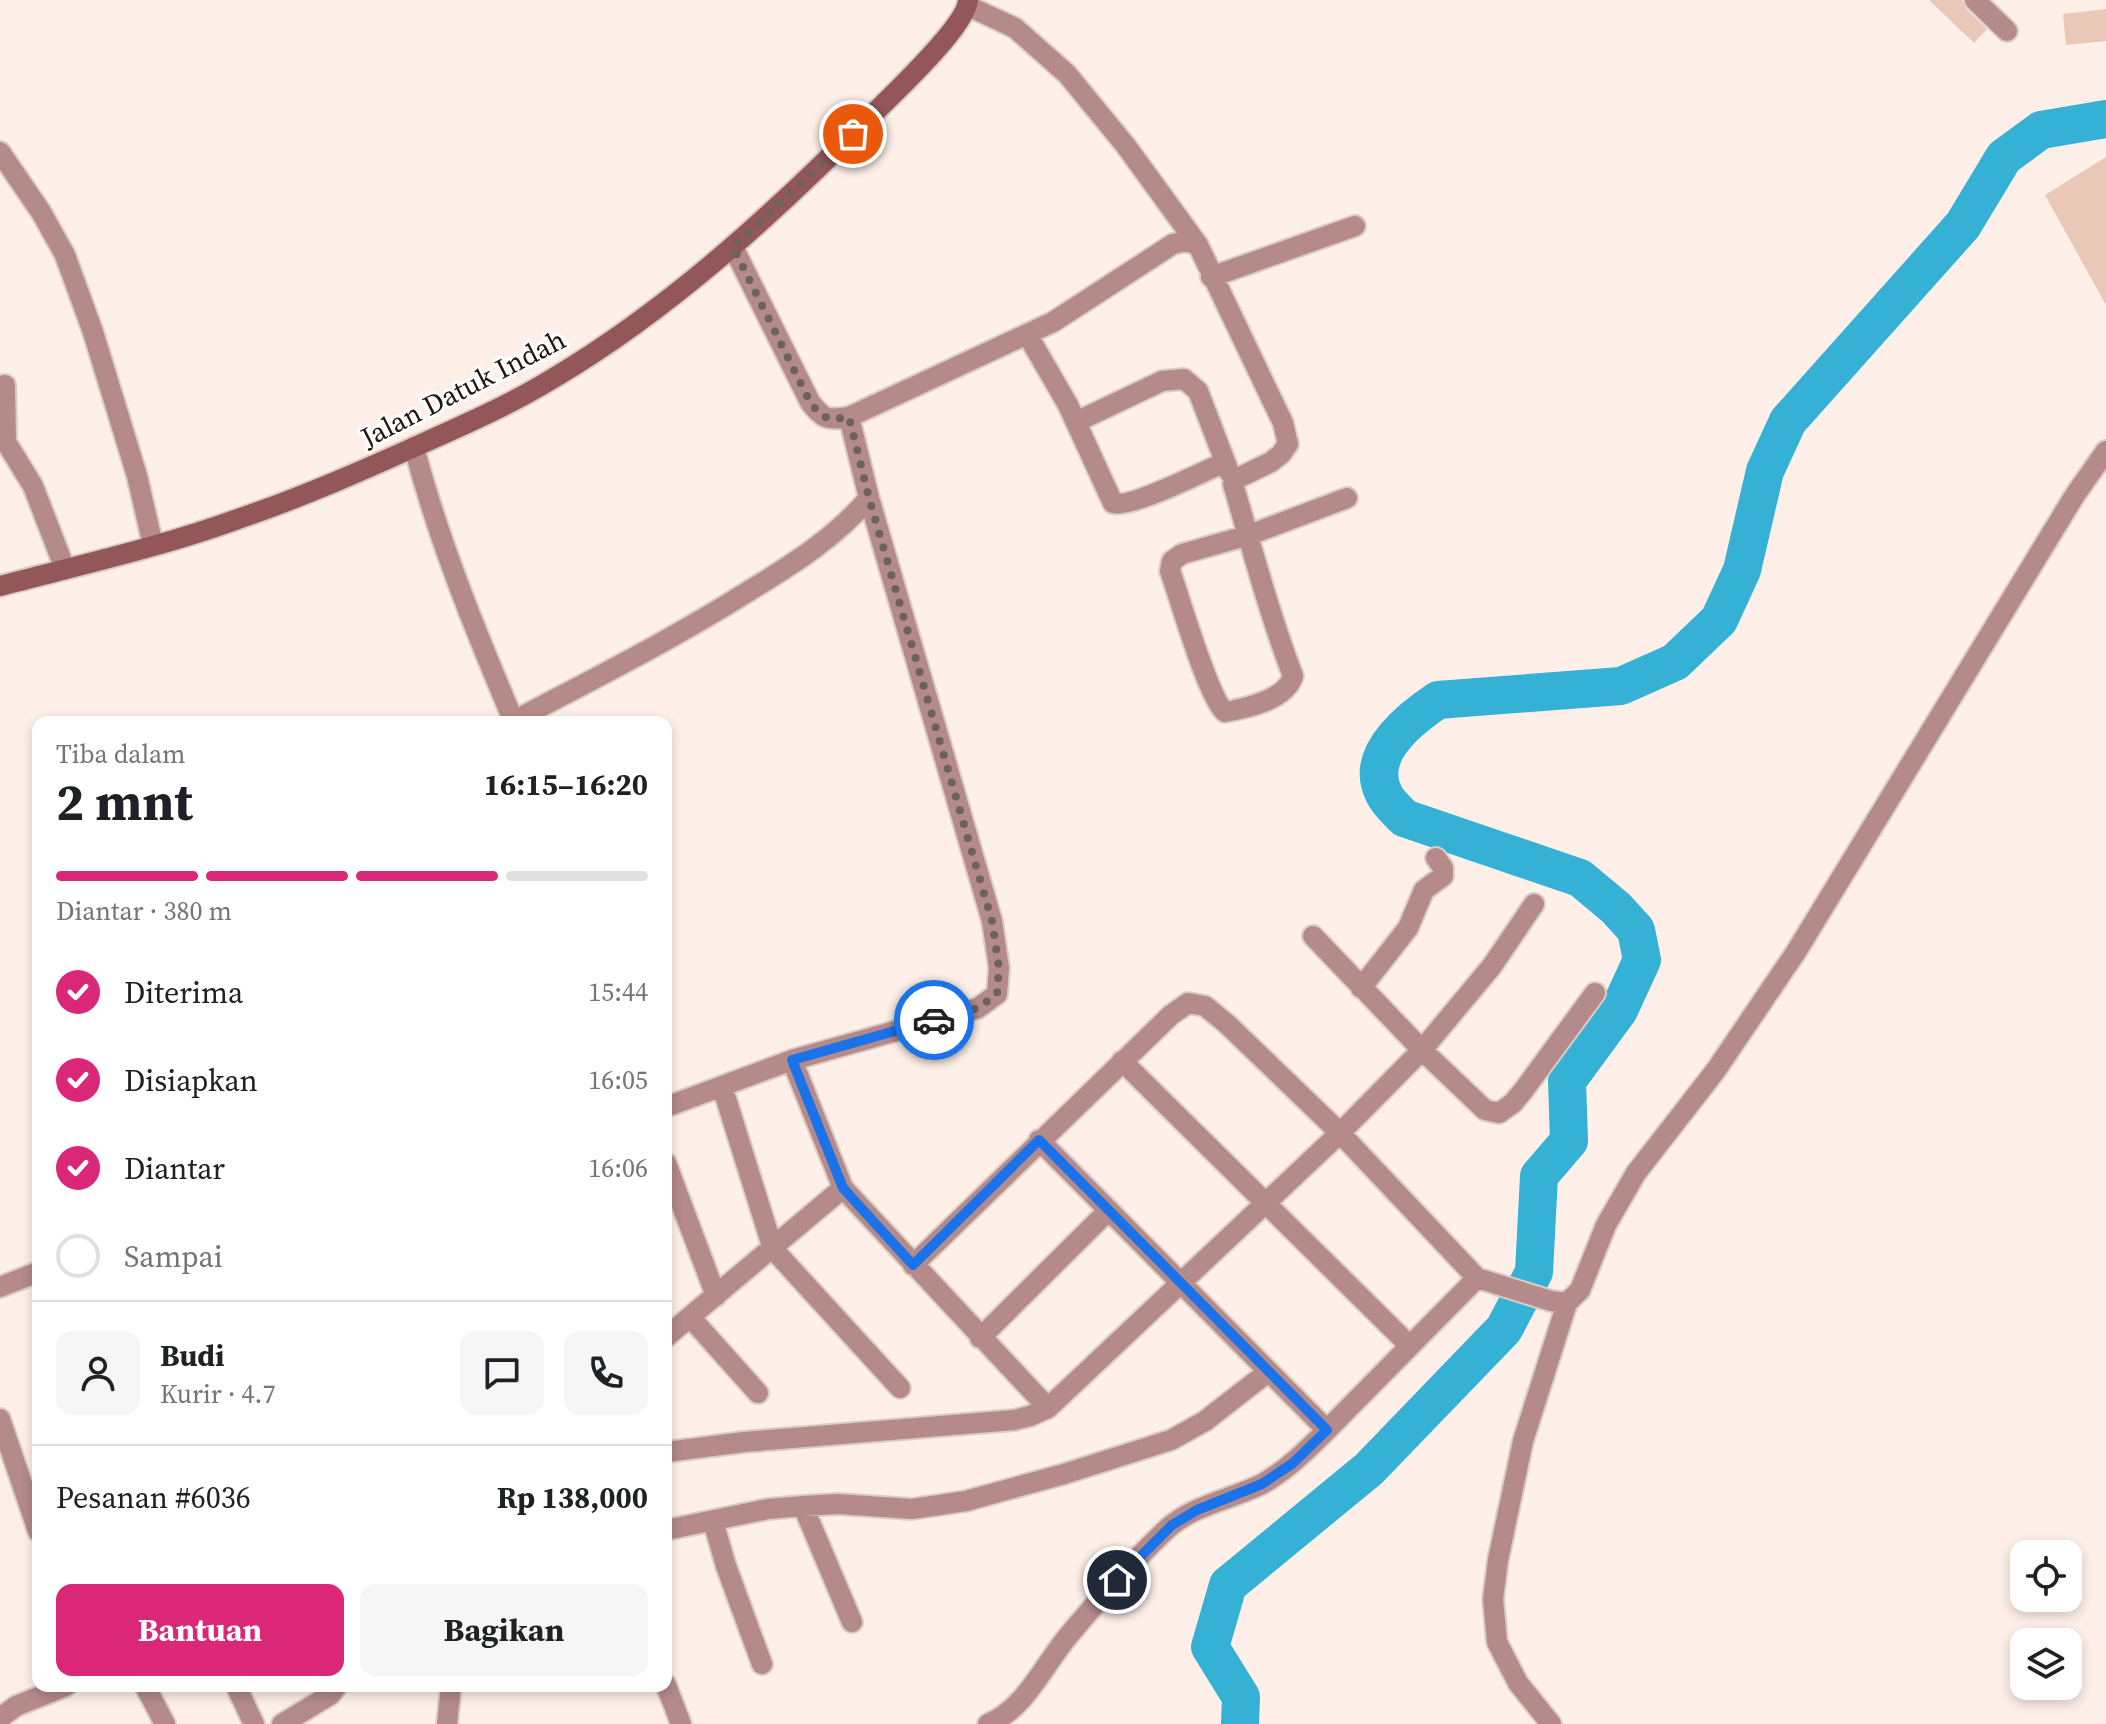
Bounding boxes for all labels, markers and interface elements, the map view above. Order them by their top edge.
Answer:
pin [819,100,887,168]
icon: bag [831,112,875,156]
street label: Jalan Datuk Indah [353,320,572,456]
text: Tiba dalam [56,736,185,772]
text: 16:15–16:20 [484,764,648,805]
text: 2 mnt [56,766,193,837]
text: Diantar · 380 m [56,893,232,929]
icon: check [56,970,100,1014]
text: Diterima [124,972,243,1013]
text: 15:44 [588,974,648,1010]
courier [894,980,974,1060]
icon: car [912,998,956,1042]
icon: check [56,1058,100,1102]
text: Disiapkan [124,1060,258,1101]
text: 16:05 [588,1062,648,1098]
icon: check [56,1146,100,1190]
text: Diantar [124,1148,225,1189]
text: 16:06 [588,1150,648,1186]
text: Sampai [124,1236,223,1277]
button: person [56,1331,140,1415]
button: chat [460,1331,544,1415]
button: phone [564,1331,648,1415]
text: Budi [160,1335,225,1376]
text: Kurir · 4.7 [160,1376,275,1412]
text: Pesanan #6036 [56,1477,251,1518]
text: Rp 138,000 [497,1477,648,1518]
map controls [2010,1540,2082,1700]
button: locate [2010,1540,2082,1612]
pin [1083,1546,1151,1614]
icon: home [1095,1558,1139,1602]
button: Bantuan [56,1584,344,1676]
button: Bagikan [360,1584,648,1676]
button: layers [2010,1628,2082,1700]

